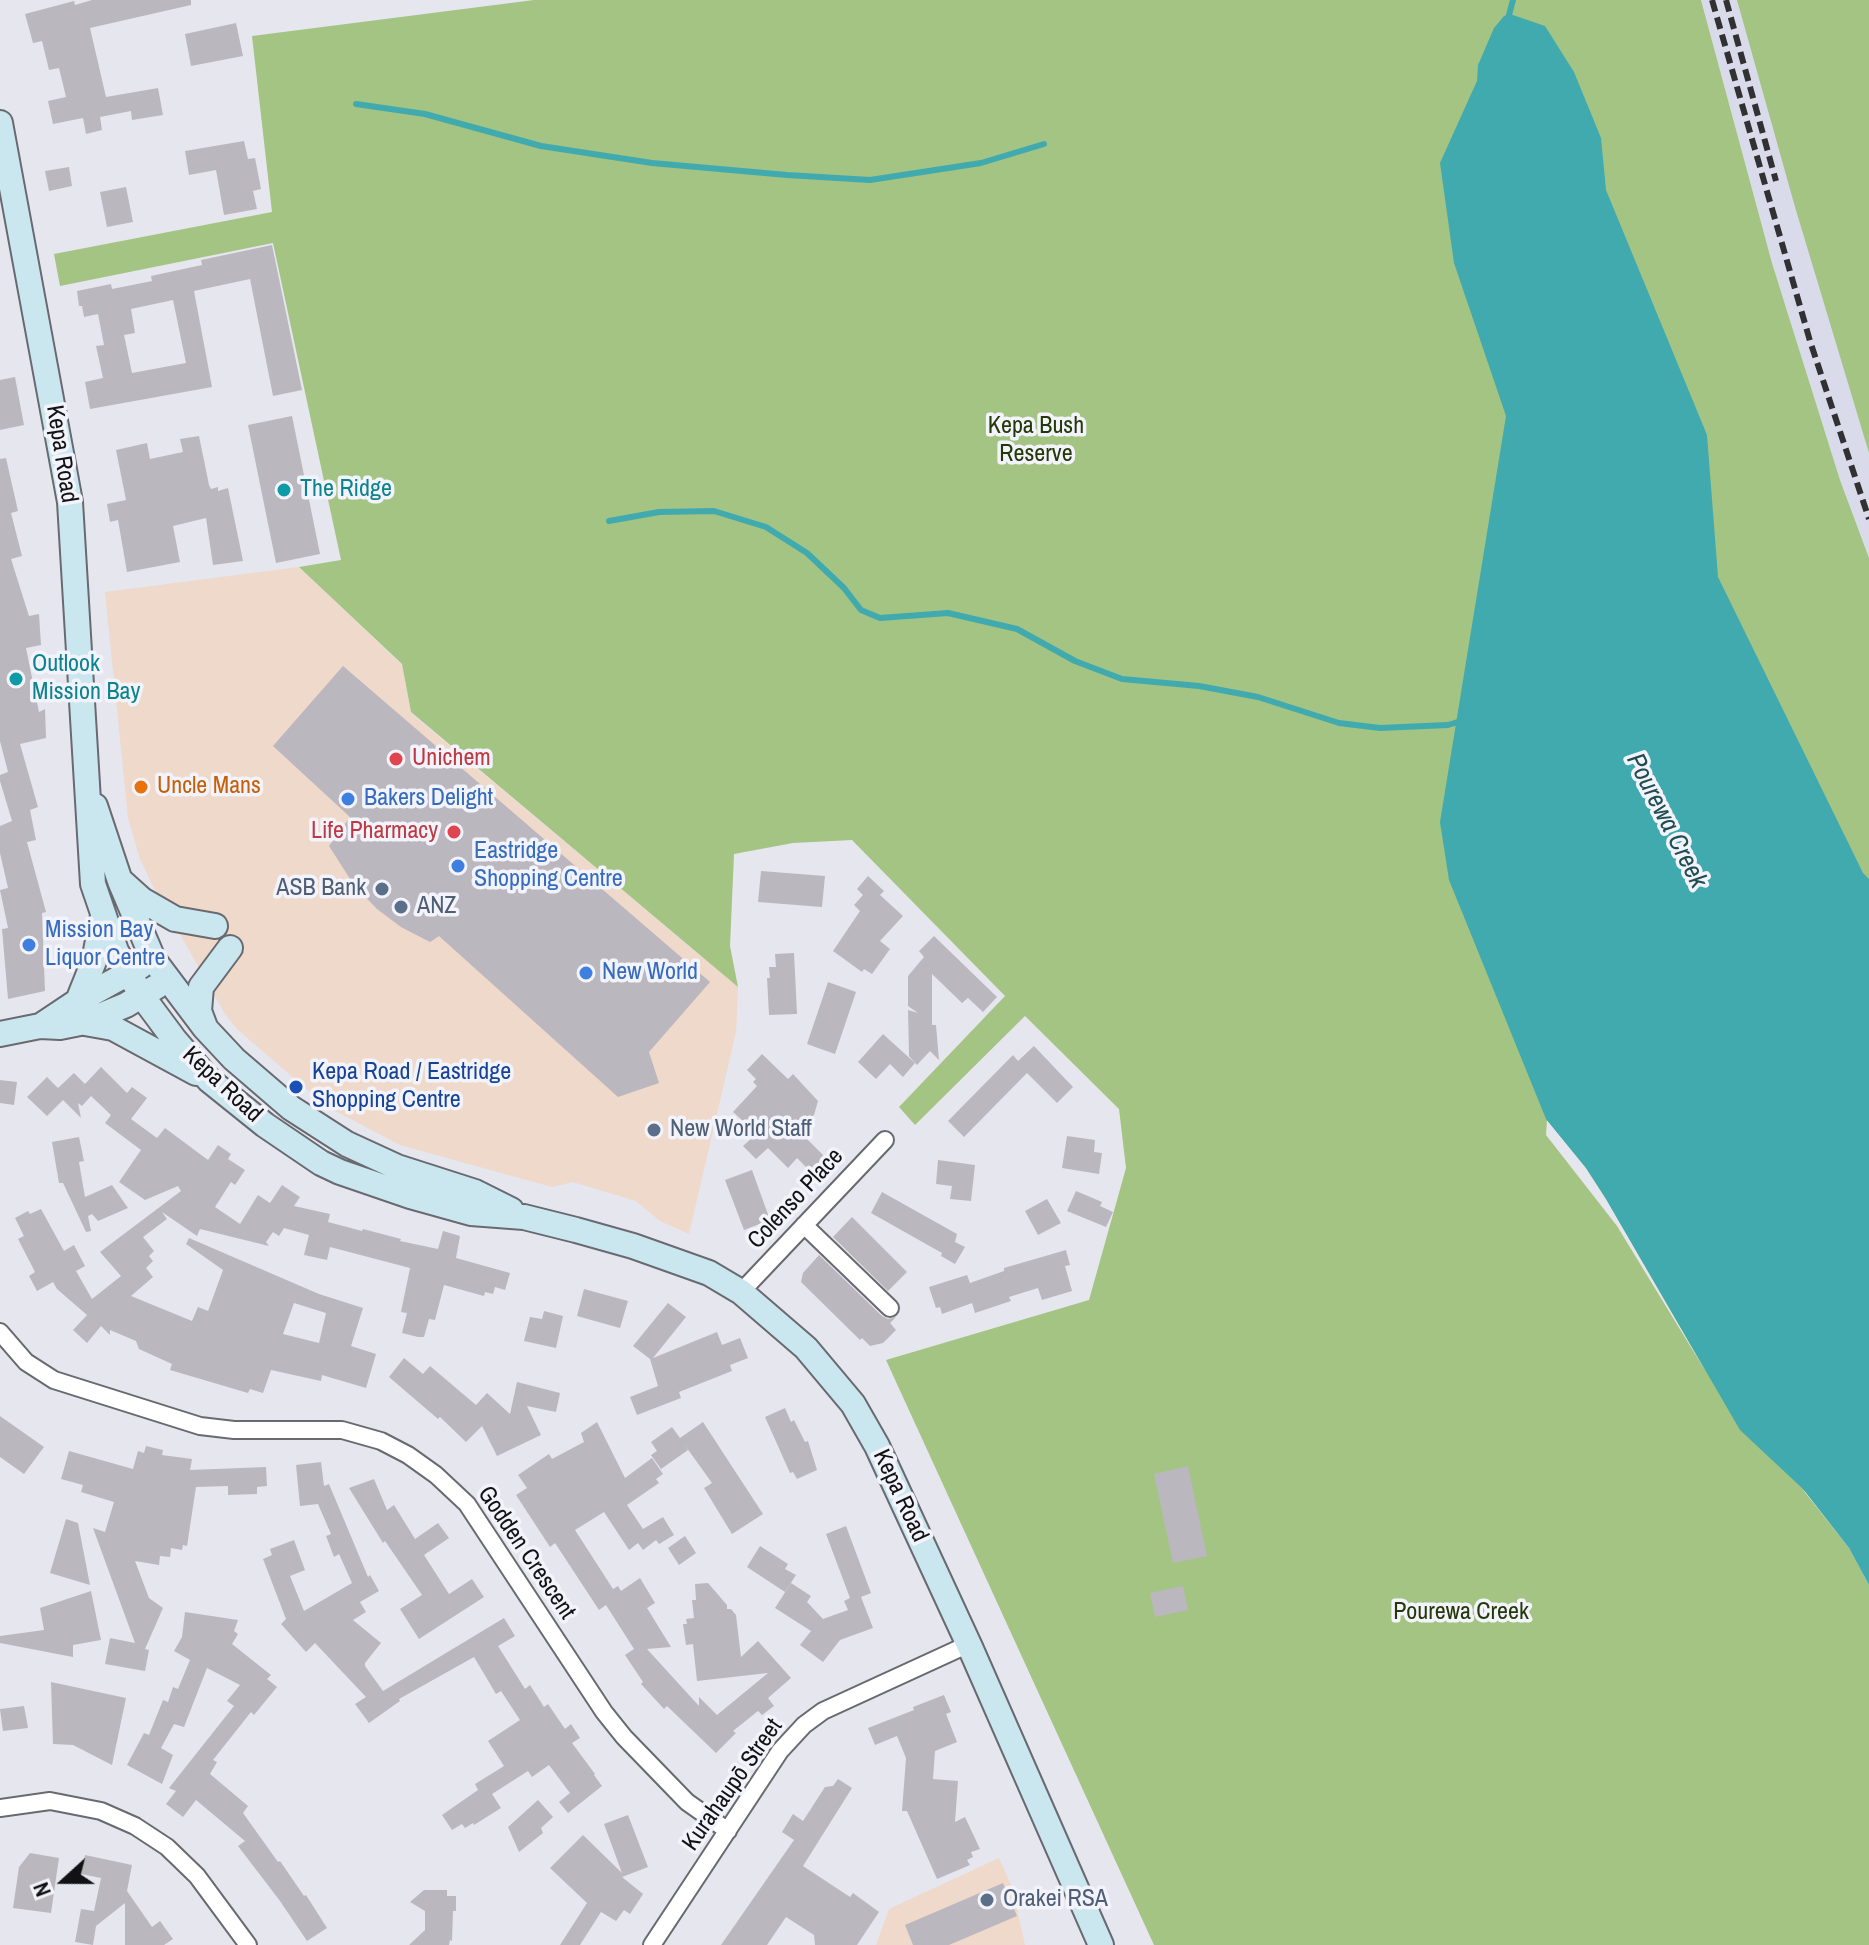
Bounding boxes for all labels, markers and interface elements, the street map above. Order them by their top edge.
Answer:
street label: Kepa Road [39,403,83,505]
park label: Kepa Bush Reserve [988,413,1084,469]
place label: The Ridge [300,476,392,504]
marker: The Ridge [275,481,293,499]
place label: Outlook Mission Bay [32,651,140,707]
marker: Outlook Mission Bay [7,670,25,688]
place label: Unichem [412,745,491,773]
water label: Pourewa Creek [1619,748,1713,894]
marker: Unichem [387,750,405,768]
place label: Uncle Mans [157,773,261,801]
marker: Uncle Mans [132,778,150,796]
place label: Bakers Delight [364,785,493,813]
marker: Bakers Delight [339,790,357,808]
place label: Life Pharmacy [311,818,438,846]
marker: Life Pharmacy [445,823,463,841]
place label: Eastridge Shopping Centre [474,838,623,894]
marker: Eastridge Shopping Centre [449,857,467,875]
place label: ASB Bank [276,875,366,903]
marker: ASB Bank [373,880,391,898]
place label: ANZ [417,893,456,921]
marker: ANZ [392,898,410,916]
place label: Mission Bay Liquor Centre [45,917,165,973]
marker: Mission Bay Liquor Centre [20,936,38,954]
place label: New World [602,959,698,987]
marker: New World [577,964,595,982]
street label: Kepa Road [176,1041,268,1129]
place label: Kepa Road / Eastridge Shopping Centre [312,1059,511,1115]
marker: Kepa Road / Eastridge Shopping Centre [287,1078,305,1096]
place label: New World Staff [670,1116,812,1144]
marker: New World Staff [645,1121,663,1139]
street label: Colenso Place [742,1143,850,1255]
street label: Kepa Road [866,1445,934,1547]
street label: Godden Crescent [471,1481,581,1625]
park label: Pourewa Creek [1393,1599,1529,1627]
street label: Kurahaupō Street [677,1714,789,1856]
north arrow [24,1841,104,1921]
text: N [25,1878,58,1901]
place label: Orakei RSA [1003,1886,1108,1914]
marker: Orakei RSA [978,1891,996,1909]

